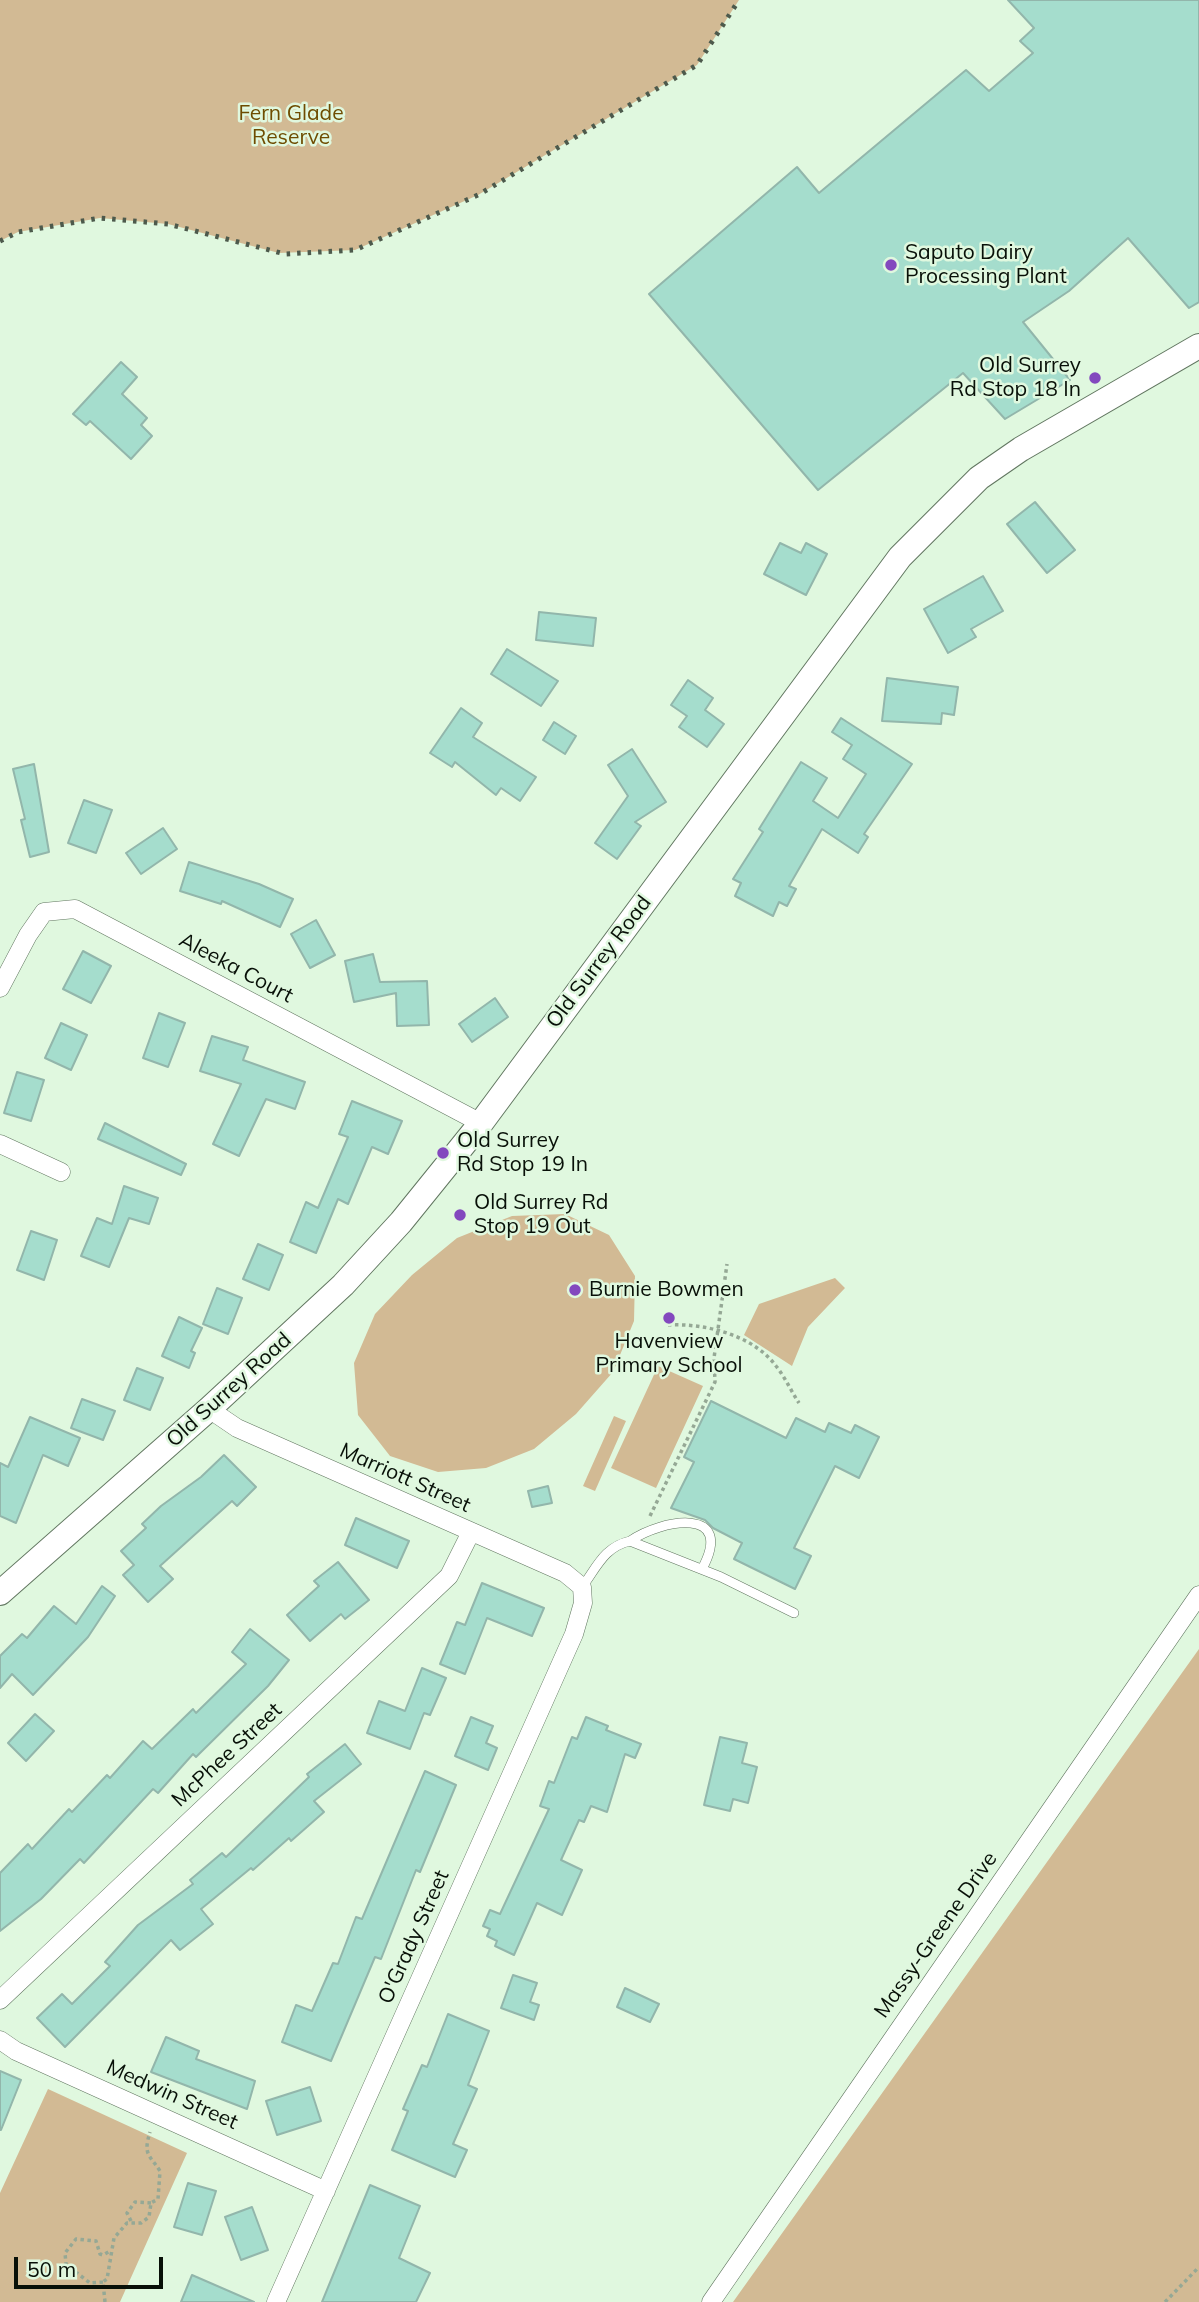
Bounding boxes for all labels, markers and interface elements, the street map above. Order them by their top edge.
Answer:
park label: Fern Glade Reserve [238,101,344,151]
place label: Saputo Dairy Processing Plant [905,240,1067,290]
marker: Saputo Dairy Processing Plant [883,257,899,273]
place label: Old Surrey Rd Stop 18 In [950,353,1081,403]
marker: Old Surrey Rd Stop 18 In [1087,370,1103,386]
street label: Old Surrey Road [541,891,657,1033]
street label: Aleeka Court [175,927,297,1009]
place label: Old Surrey Rd Stop 19 In [457,1128,588,1178]
marker: Old Surrey Rd Stop 19 In [435,1145,451,1161]
place label: Old Surrey Rd Stop 19 Out [474,1190,608,1240]
marker: Old Surrey Rd Stop 19 Out [452,1207,468,1223]
place label: Burnie Bowmen [589,1277,744,1303]
marker: Burnie Bowmen [567,1282,583,1298]
marker: Havenview Primary School [661,1310,677,1326]
street label: Old Surrey Road [161,1327,297,1453]
place label: Havenview Primary School [596,1329,742,1379]
street label: Marriott Street [336,1438,474,1518]
street label: McPhee Street [167,1698,287,1812]
street label: Massy-Greene Drive [869,1847,1003,2023]
street label: O'Grady Street [373,1866,455,2008]
street label: Medwin Street [102,2055,242,2135]
scale bar [18,2242,166,2286]
text: 50 m [27,2256,76,2282]

